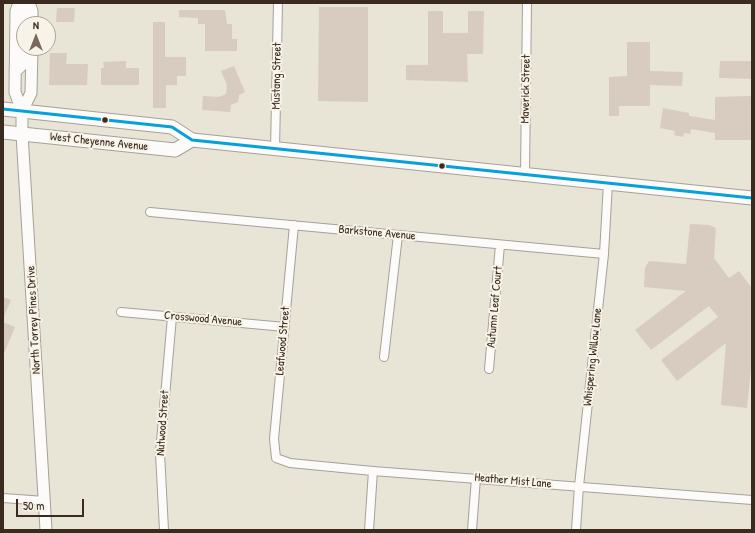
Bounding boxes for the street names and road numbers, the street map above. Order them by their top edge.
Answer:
street label: Mustang Street [269,42,285,110]
street label: Maverick Street [518,54,534,124]
street label: West Cheyenne Avenue [49,130,149,154]
street label: Barkstone Avenue [338,222,416,244]
street label: North Torrey Pines Drive [24,265,44,375]
street label: Autumn Leaf Court [484,266,506,348]
street label: Leafwood Street [273,306,293,376]
street label: Whispering Willow Lane [581,307,605,407]
street label: Crosswood Avenue [163,308,243,330]
street label: Nutwood Street [154,390,172,456]
street label: Heather Mist Lane [474,470,552,492]

